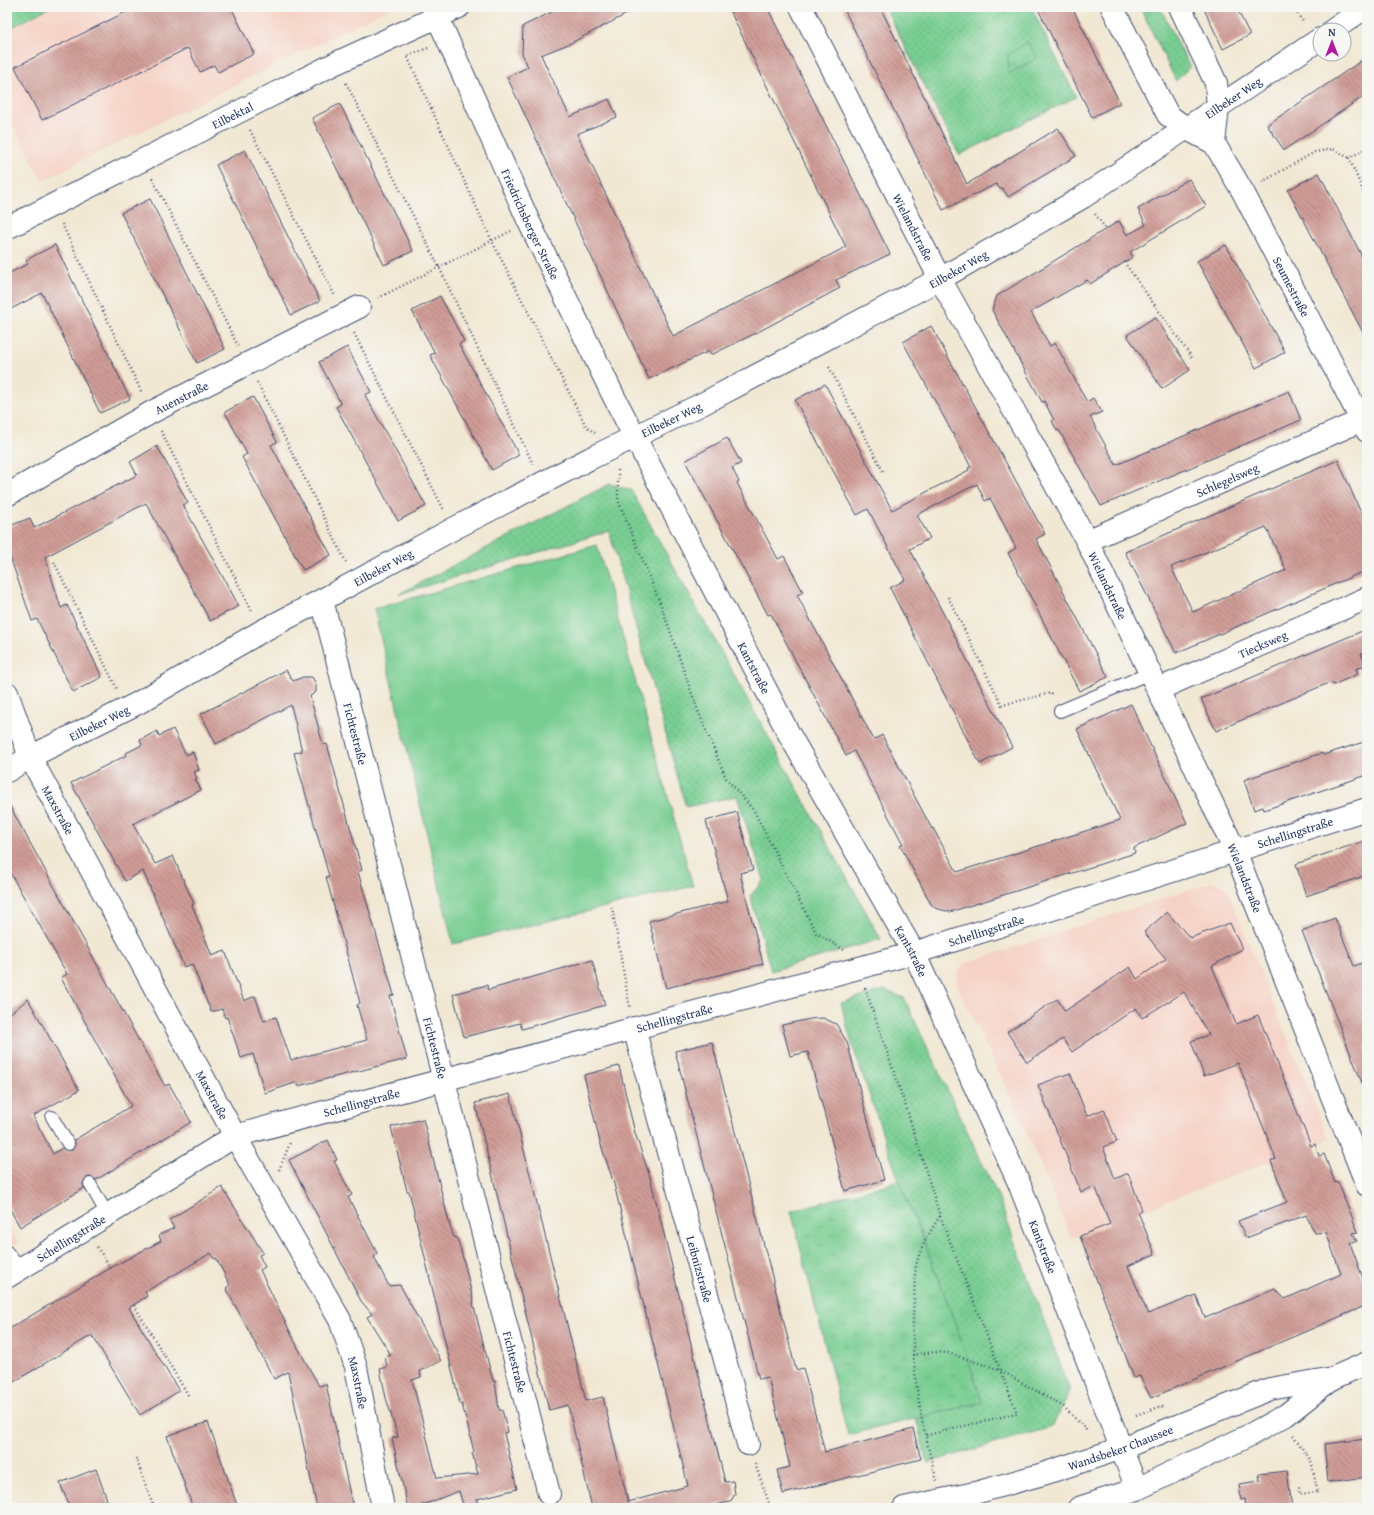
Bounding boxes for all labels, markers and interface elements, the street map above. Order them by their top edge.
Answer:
north arrow [1312,22,1352,62]
text: N [1328,24,1336,40]
street label: Eilbeker Weg [1201,72,1265,122]
street label: Eilbektal [209,97,256,133]
street label: Friedrichsberger Straße [498,166,564,283]
street label: Wielandstraße [889,190,938,264]
street label: Eilbeker Weg [926,245,991,292]
street label: Seumestraße [1269,253,1315,320]
street label: Auenstraße [151,376,212,418]
street label: Eilbeker Weg [638,397,704,441]
street label: Schlegelsweg [1193,458,1261,501]
street label: Eilbeker Weg [350,544,416,590]
street label: Wielandstraße [1085,548,1132,623]
street label: Tiecksweg [1235,626,1290,662]
street label: Kantstraße [734,639,775,697]
street label: Eilbeker Weg [66,700,132,745]
street label: Fichtestraße [340,701,372,767]
street label: Maxstraße [38,782,79,838]
street label: Schellingstraße [1255,812,1335,852]
street label: Wielandstraße [1224,840,1267,915]
street label: Schellingstraße [946,910,1026,950]
street label: Kantstraße [891,922,932,980]
street label: Schellingstraße [634,999,715,1036]
street label: Fichtestraße [420,1015,452,1081]
street label: Maxstraße [192,1067,233,1123]
street label: Schellingstraße [321,1083,402,1120]
street label: Schellingstraße [33,1210,109,1265]
street label: Kantstraße [1026,1218,1062,1276]
street label: Leibnizstraße [683,1234,717,1305]
street label: Fichtestraße [499,1329,532,1395]
street label: Maxstraße [344,1354,372,1411]
street label: Wandsbeker Chaussee [1066,1420,1176,1474]

